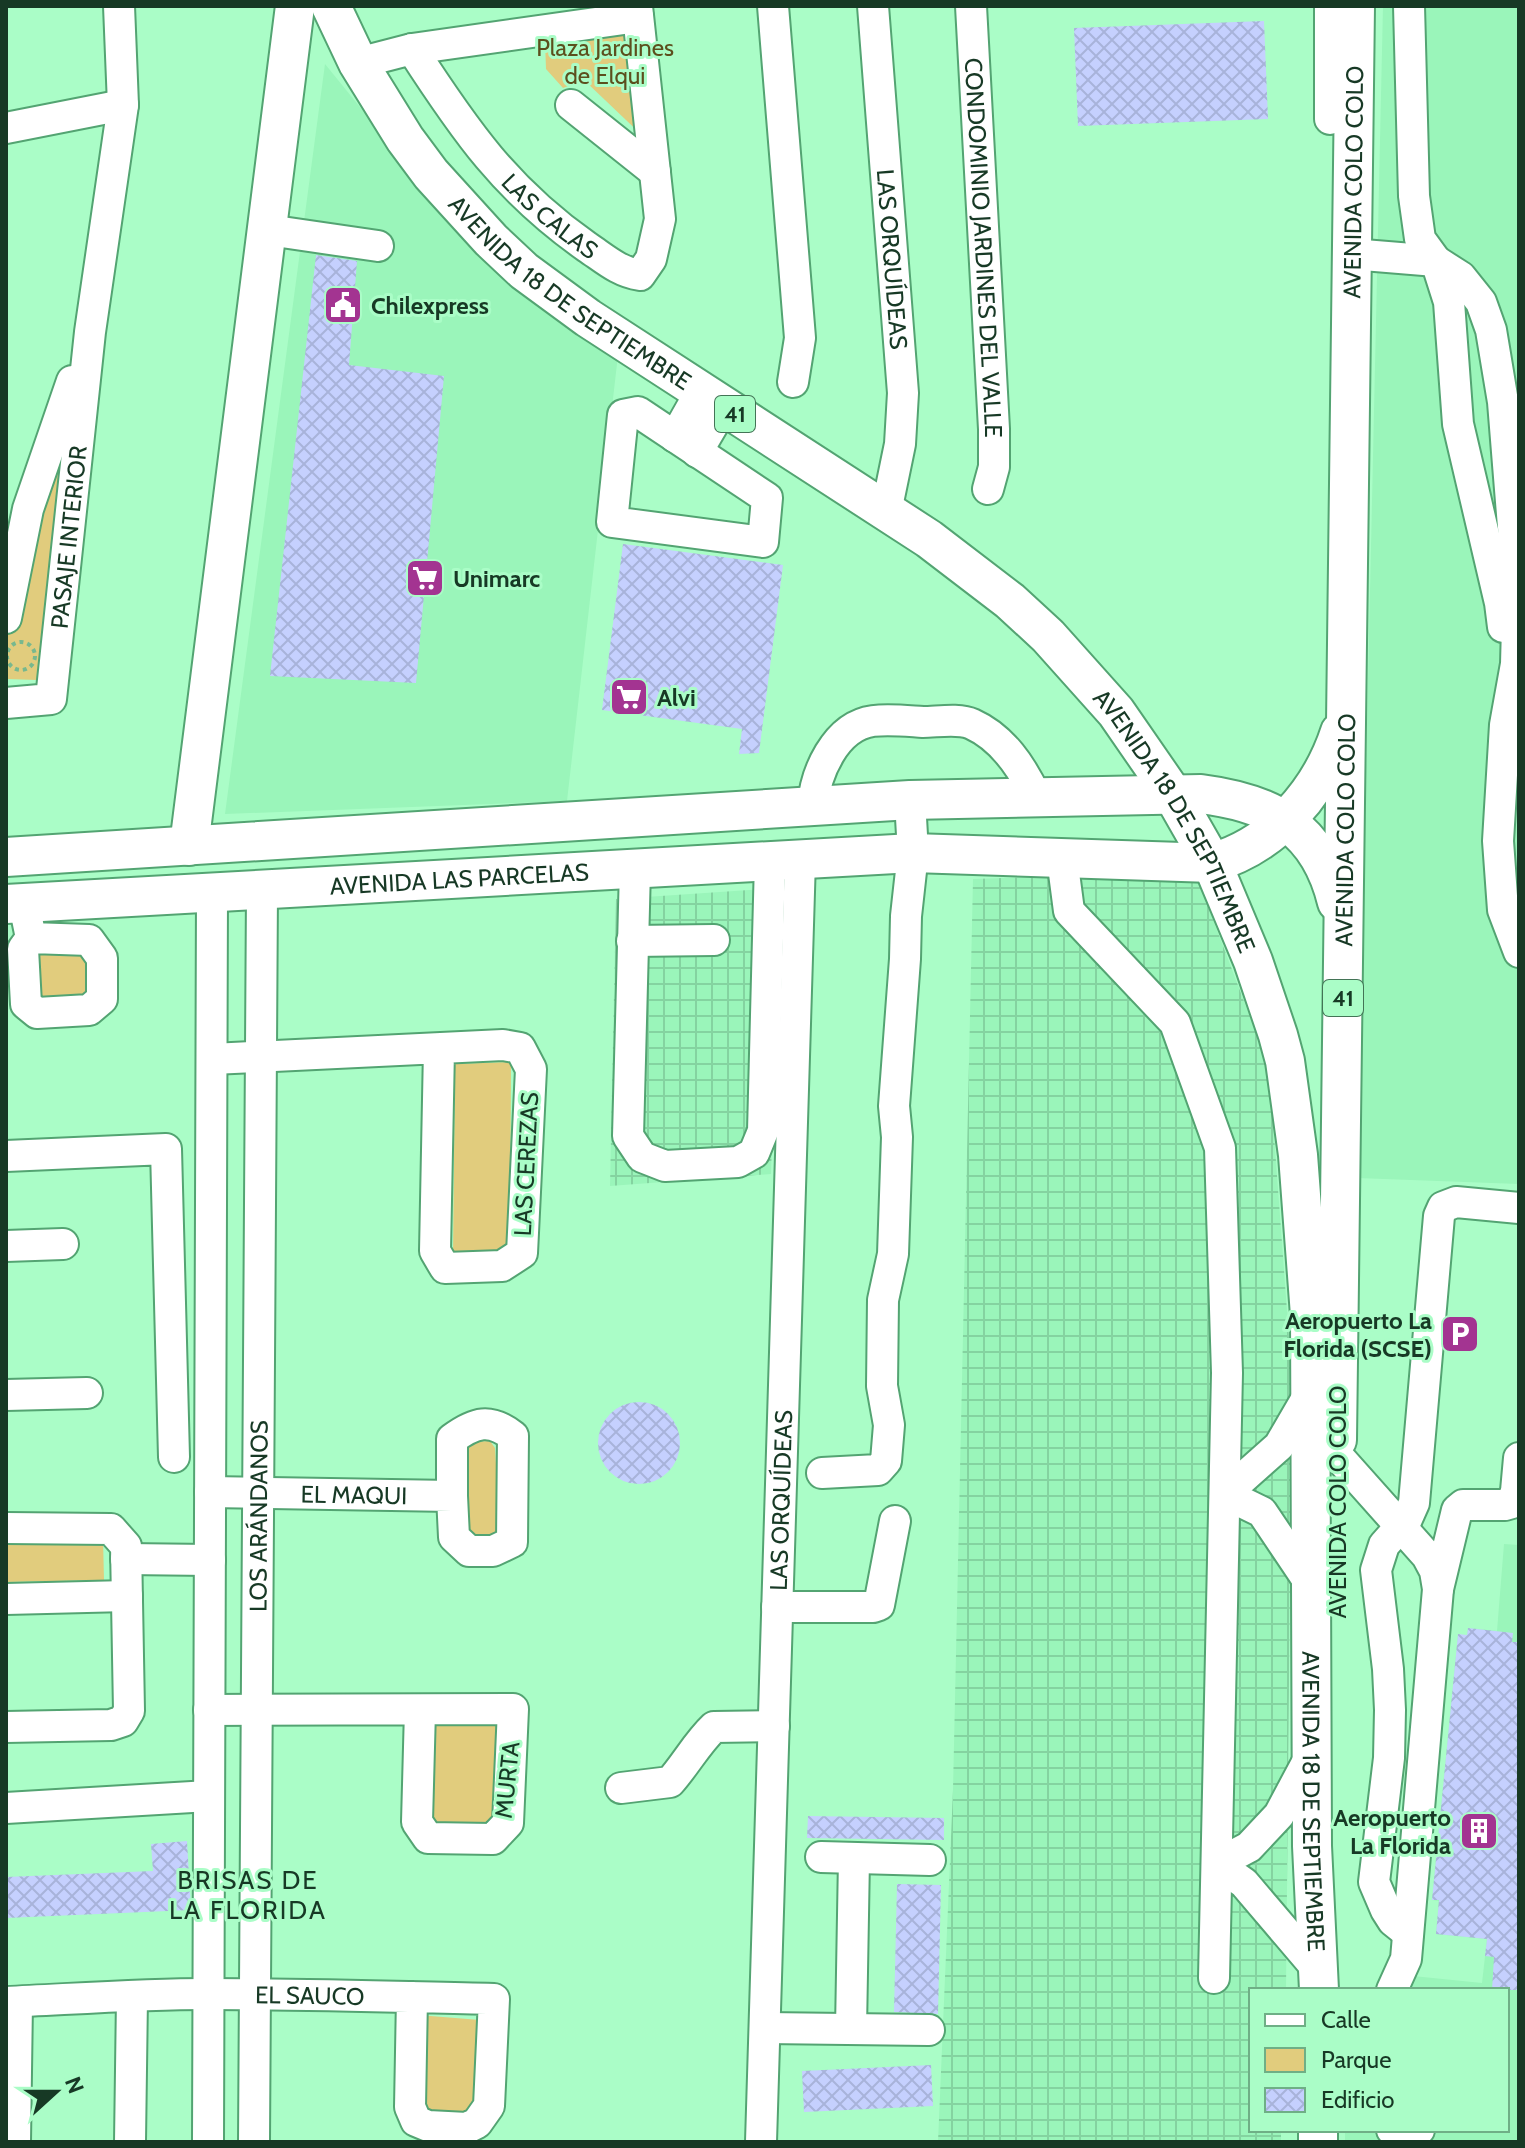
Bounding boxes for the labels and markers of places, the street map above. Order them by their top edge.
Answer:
public building icon: Chilexpress [322,284,364,326]
place label: Chilexpress [371,291,489,320]
supermarket icon: Unimarc [404,557,446,599]
place label: Unimarc [453,564,540,593]
supermarket icon: Alvi [608,676,650,718]
place label: Alvi [657,683,696,712]
place label: Aeropuerto La Florida (SCSE) [1283,1306,1432,1363]
parking icon: Aeropuerto La Florida (SCSE) [1439,1313,1481,1355]
place label: Aeropuerto La Florida [1333,1803,1451,1860]
building icon: Aeropuerto La Florida [1458,1810,1500,1852]

